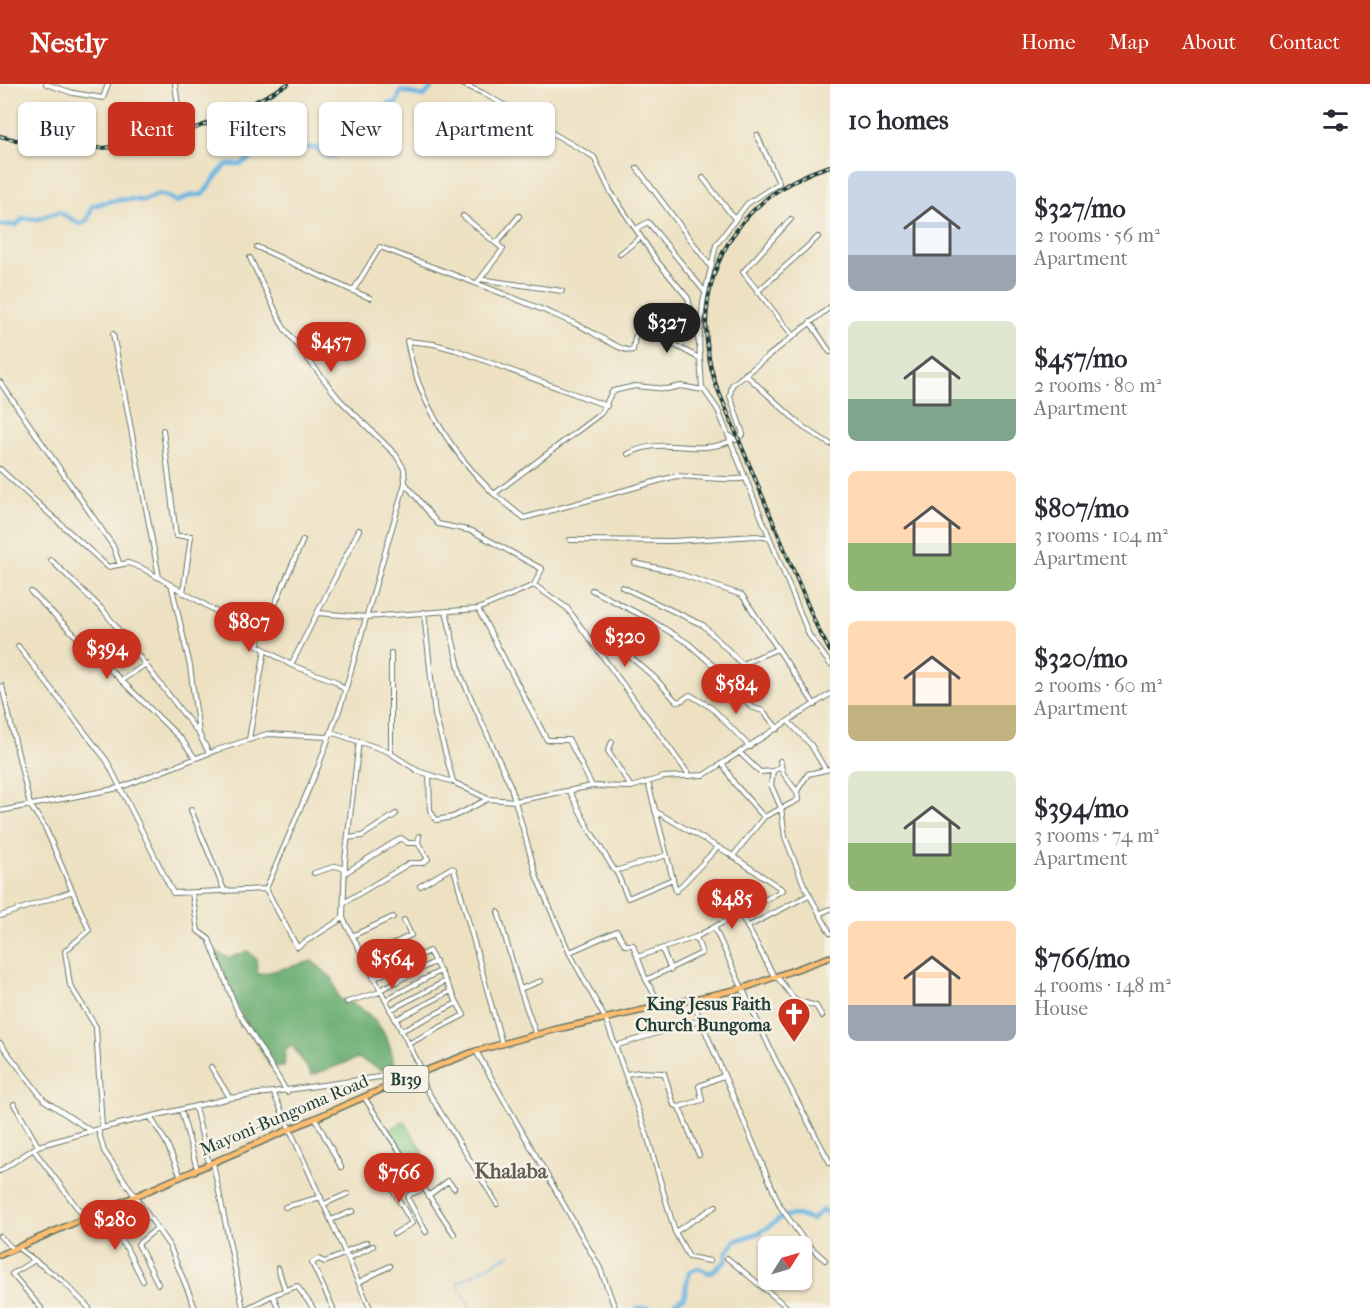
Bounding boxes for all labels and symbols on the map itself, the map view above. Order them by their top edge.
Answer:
pin: $327 [631,303,703,354]
pin: $457 [295,322,367,373]
pin: $807 [213,602,285,653]
pin: $320 [589,617,661,668]
pin: $394 [71,629,143,680]
pin: $584 [700,664,772,715]
pin: $485 [696,879,768,930]
pin: $564 [356,939,428,990]
place label: King Jesus Faith Church Bungoma [635,994,772,1036]
church icon: King Jesus Faith Church Bungoma [776,996,812,1043]
road number: B139 [384,1066,428,1092]
street label: Mayoni-Bungoma Road [197,1070,372,1161]
pin: $766 [363,1153,435,1204]
district label: Khalaba [475,1159,549,1183]
pin: $280 [79,1200,151,1251]
north arrow [758,1236,812,1290]

